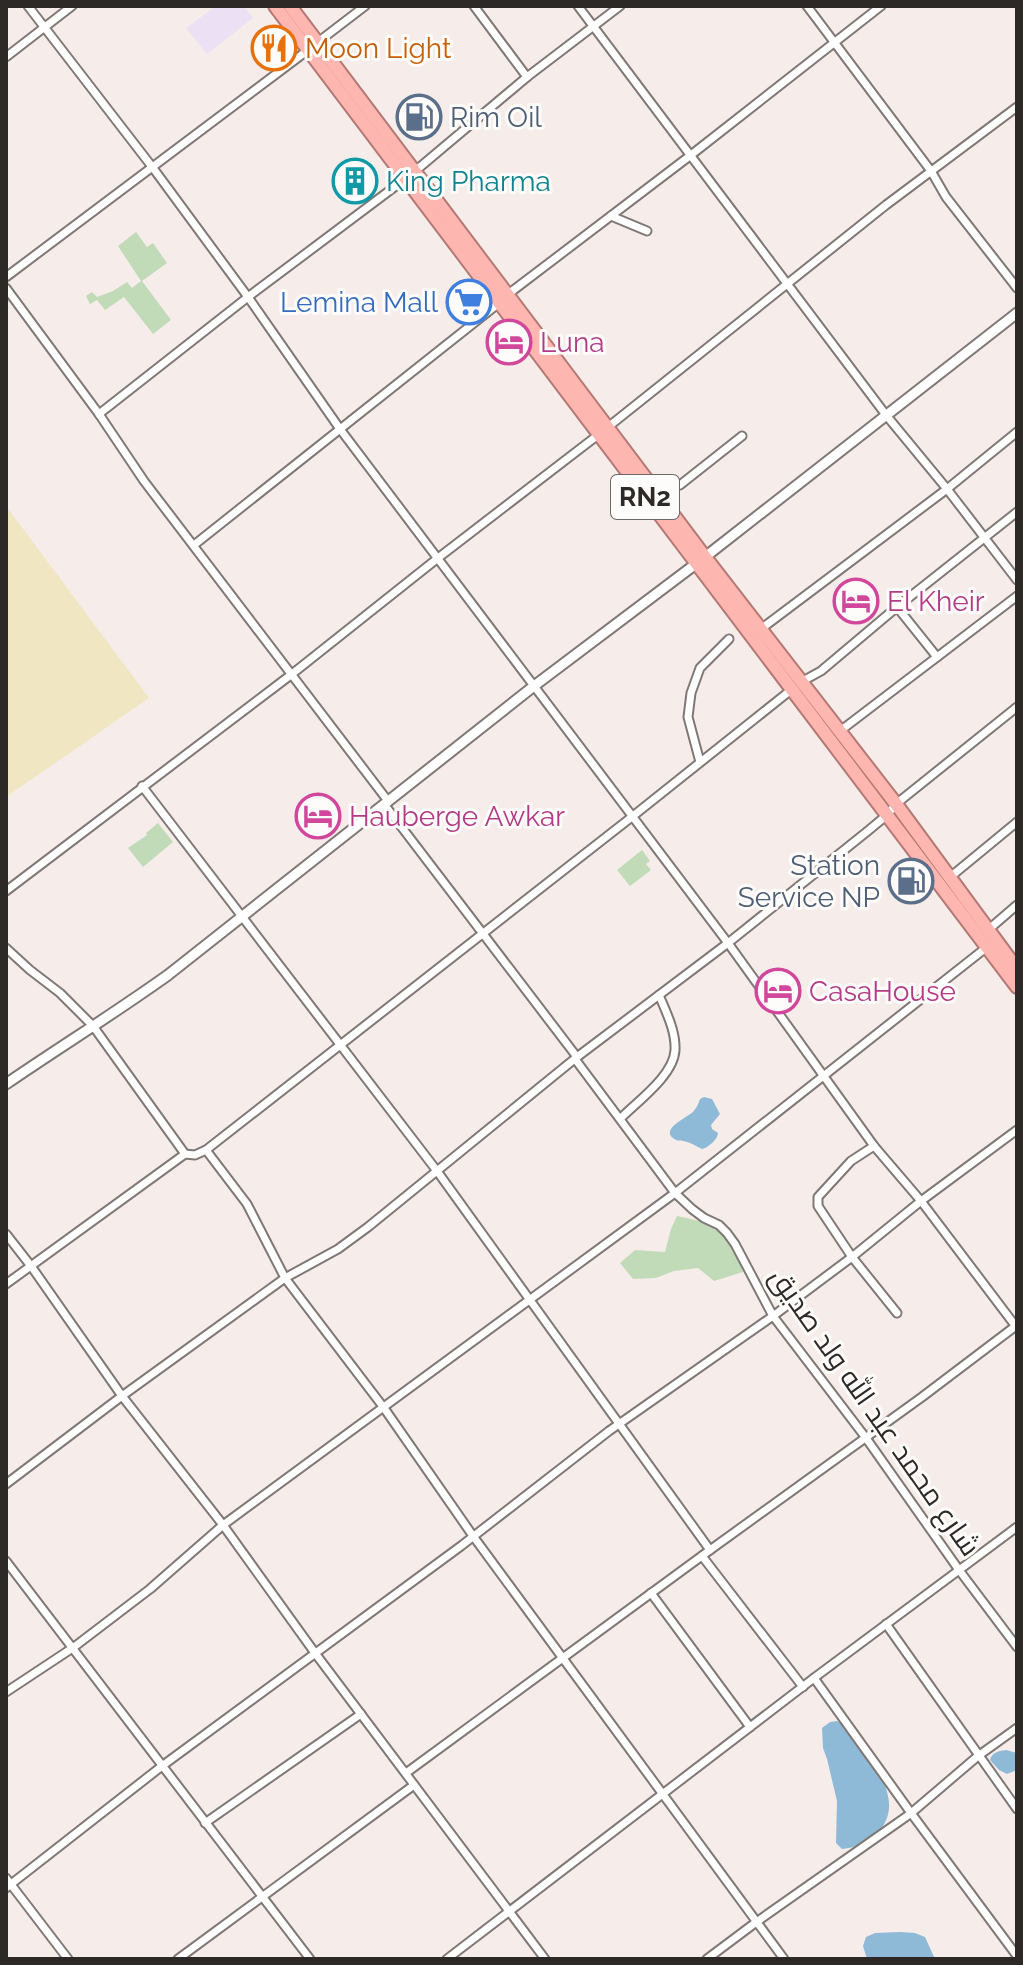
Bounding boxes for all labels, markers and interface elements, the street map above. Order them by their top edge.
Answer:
restaurant icon: Moon Light [250,24,298,72]
place label: Moon Light [305,32,452,65]
fuel station icon: Rim Oil [395,93,443,141]
place label: Rim Oil [450,101,542,134]
building icon: King Pharma [331,157,379,205]
place label: King Pharma [386,165,551,198]
supermarket icon: Lemina Mall [445,278,493,326]
place label: Lemina Mall [280,286,438,319]
hotel icon: Luna [485,318,533,366]
place label: Luna [540,326,605,359]
road number: RN2 [611,475,679,519]
hotel icon: El Kheir [832,577,880,625]
place label: El Kheir [887,585,985,618]
hotel icon: Hauberge Awkar [294,792,342,840]
place label: Hauberge Awkar [349,800,565,833]
place label: Station Service NP [738,849,880,914]
fuel station icon: Station Service NP [887,857,935,905]
hotel icon: CasaHouse [754,967,802,1015]
place label: CasaHouse [809,975,956,1008]
street label: شارع محمد عبد الله ولد صديق [761,1261,989,1563]

